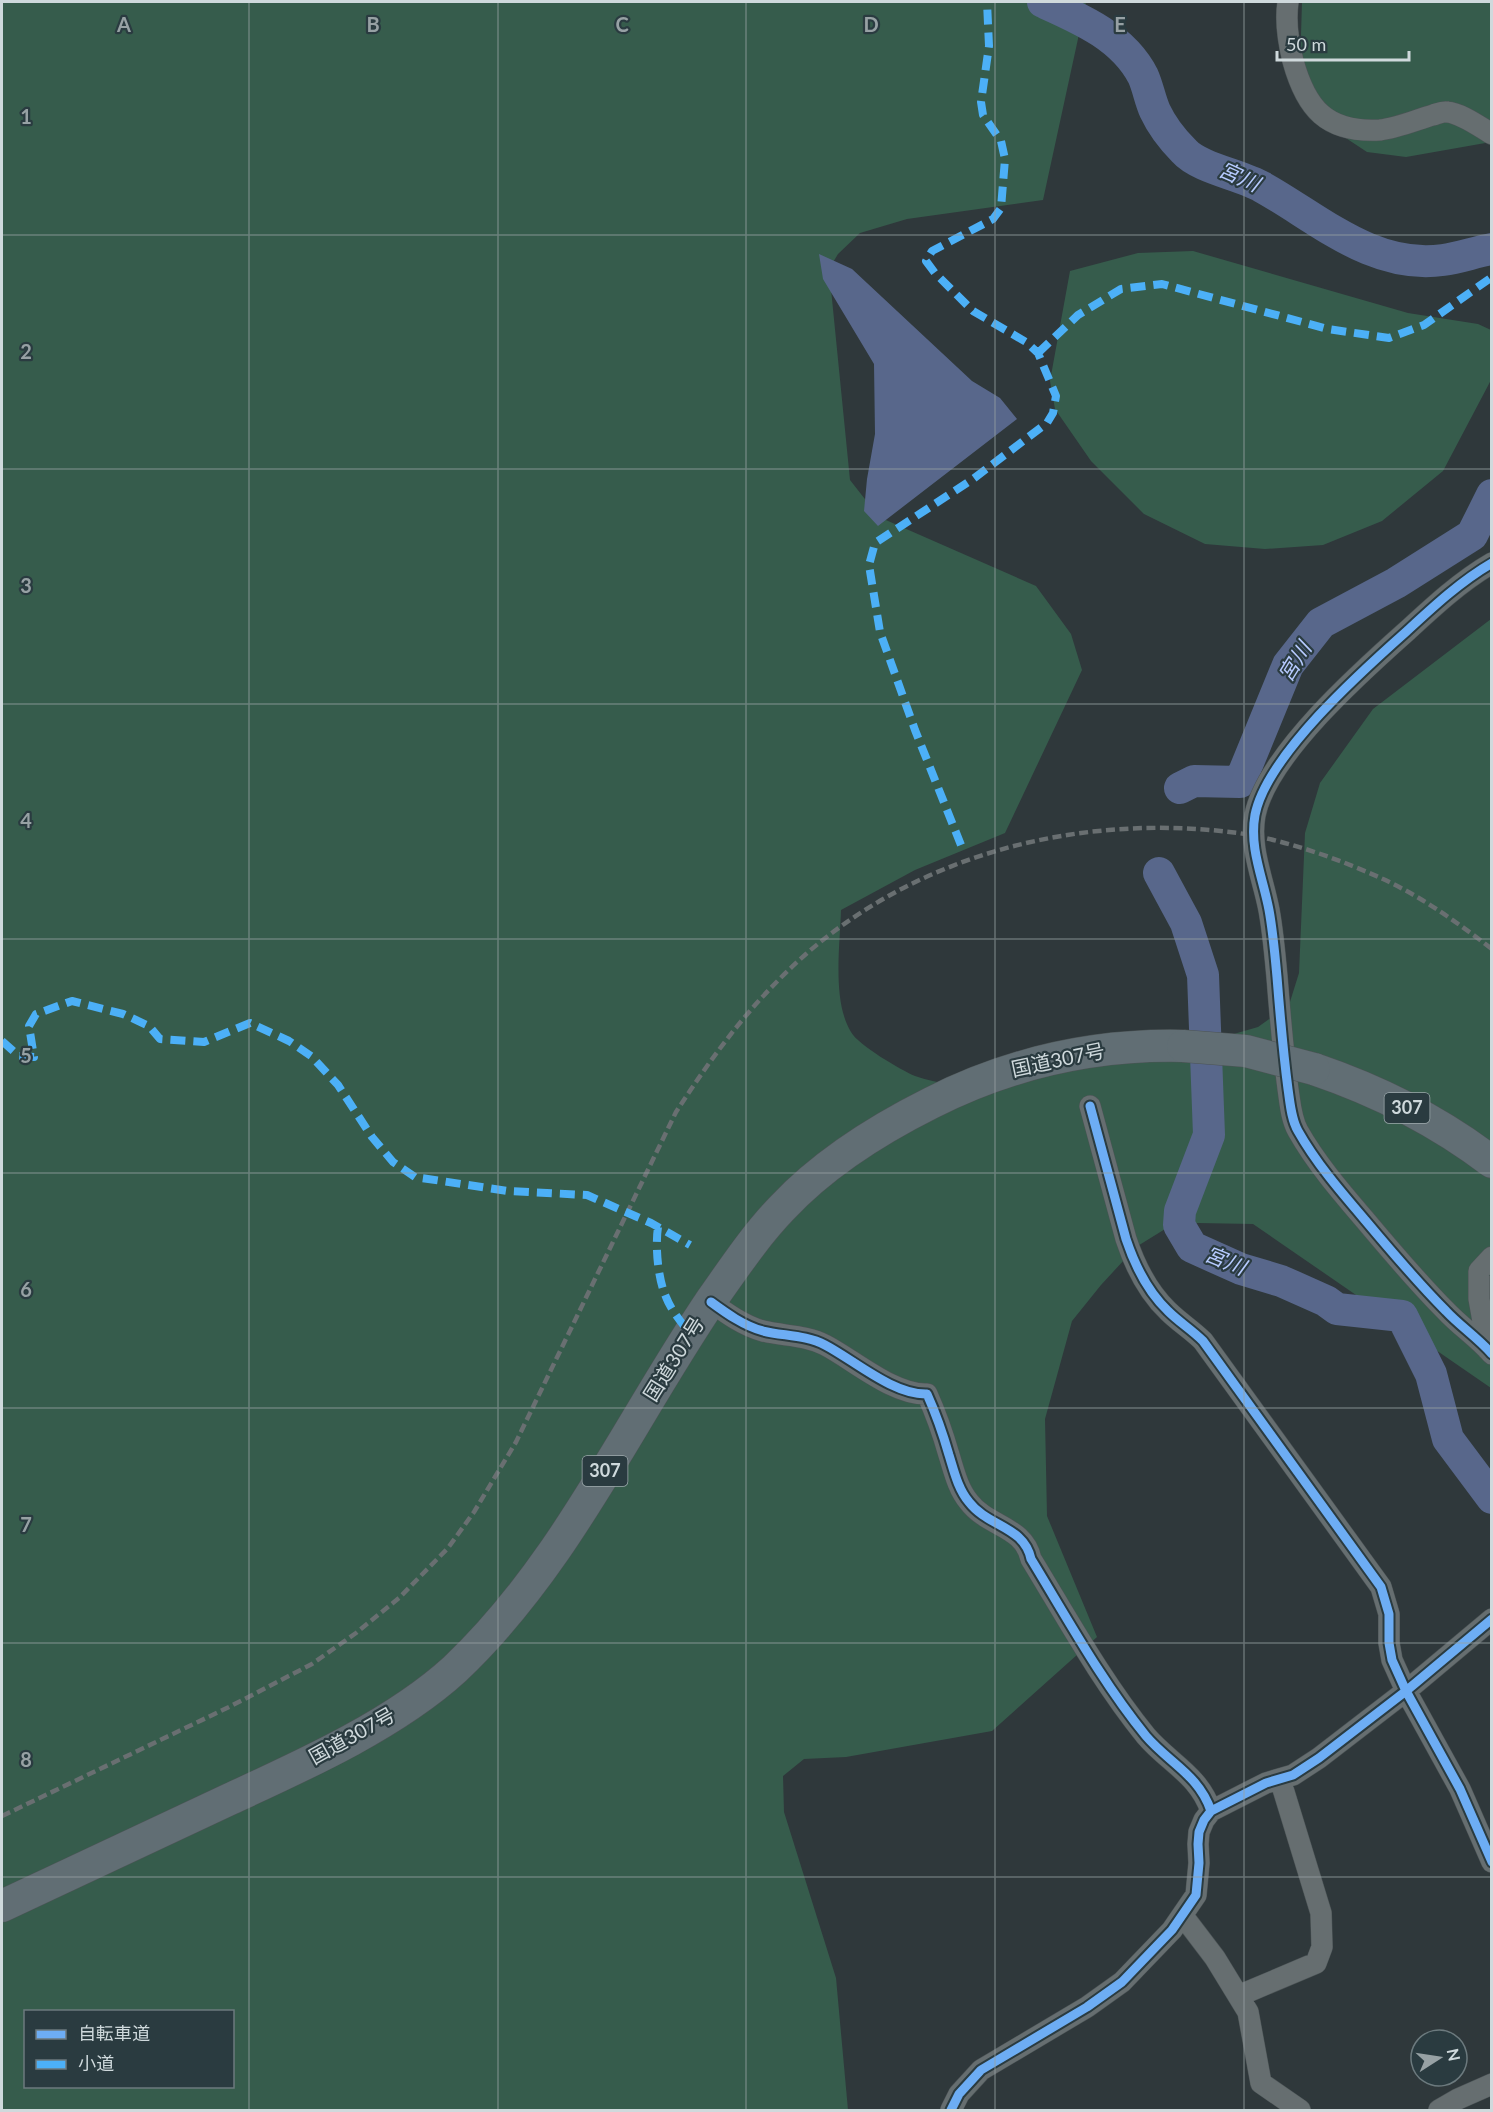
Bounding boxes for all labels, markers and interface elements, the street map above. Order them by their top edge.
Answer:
text: A [116,12,131,36]
text: B [366,12,380,36]
text: C [615,12,629,36]
text: D [863,12,879,36]
text: E [1114,12,1126,36]
scale bar [1277,24,1409,62]
text: 50 m [1286,33,1326,55]
text: 1 [20,104,32,128]
water label: 宮川 [1215,156,1266,196]
text: 2 [20,339,32,363]
text: 3 [20,573,32,597]
water label: 宮川 [1272,635,1317,686]
text: 4 [20,808,32,832]
street label: 国道307号 [1009,1037,1107,1081]
text: 5 [20,1043,32,1067]
road number: 307 [1384,1093,1430,1123]
water label: 宮川 [1201,1240,1252,1280]
text: 6 [20,1277,32,1301]
street label: 国道307号 [638,1312,708,1405]
road number: 307 [582,1456,628,1486]
text: 7 [20,1512,32,1536]
street label: 国道307号 [304,1702,399,1769]
text: 8 [20,1747,32,1771]
legend [24,2010,234,2088]
text: 自転車道 [78,2022,150,2044]
north arrow [1409,2028,1469,2088]
text: N [1444,2047,1465,2063]
text: 小道 [78,2052,114,2074]

